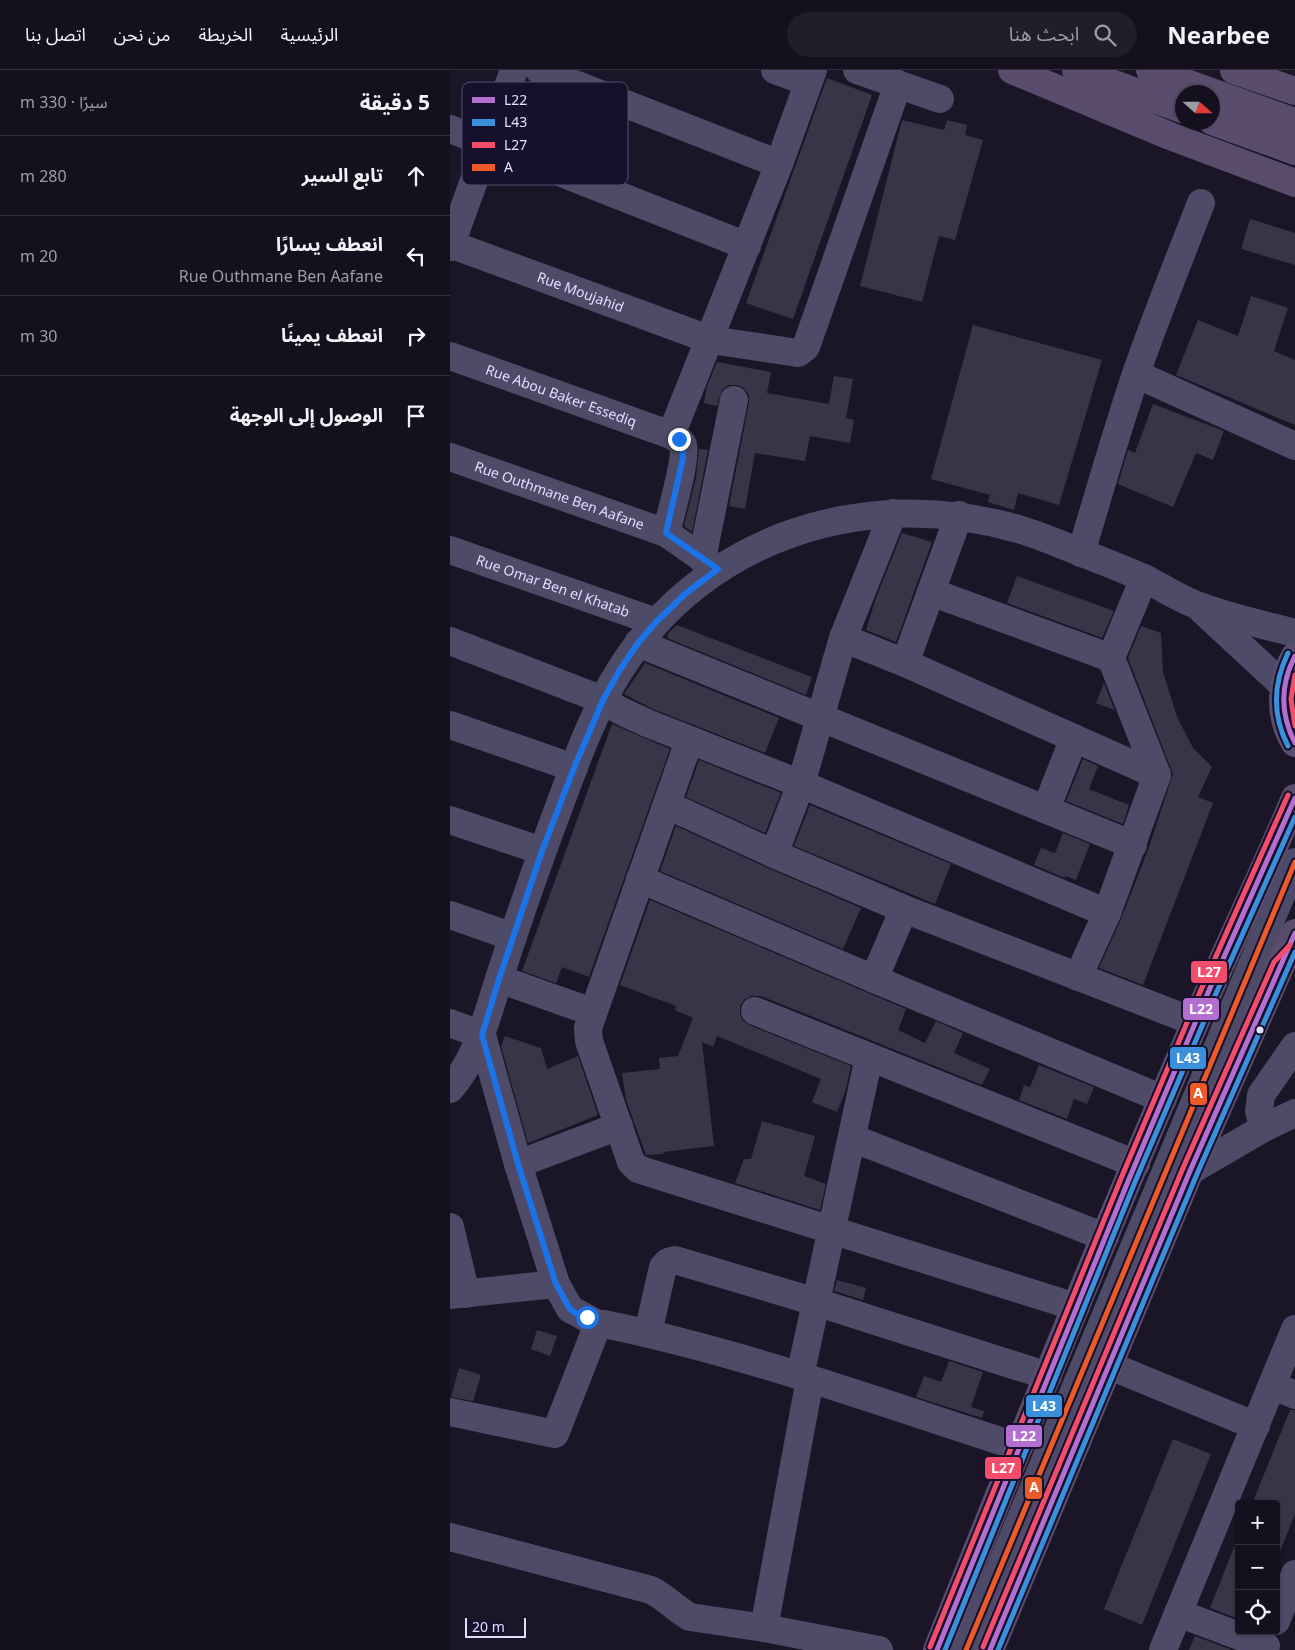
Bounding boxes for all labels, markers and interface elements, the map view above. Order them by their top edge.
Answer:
search box [787,12,1137,57]
text: Nearbee [1167,18,1270,51]
text: ابحث هنا [1009,21,1079,47]
icon: search [1091,21,1119,49]
text: اتصل بنا [25,22,86,46]
text: من نحن [114,22,171,46]
text: الخريطة [199,22,252,46]
text: الرئيسية [280,22,338,46]
legend [462,82,628,185]
north arrow [1175,85,1220,130]
text: 5 دقيقة [360,88,430,116]
text: L22 [504,90,527,109]
text: سيرًا · 330 m [20,91,107,113]
text: L43 [504,112,527,131]
text: L27 [504,135,527,154]
text: A [504,157,513,176]
text: تابع السير [302,162,383,188]
icon: ahead [402,162,430,190]
text: 280 m [20,165,67,187]
text: انعطف يسارًا [276,231,383,257]
icon: left [402,242,430,270]
text: 20 m [20,245,57,267]
text: Rue Outhmane Ben Aafane [179,265,383,287]
street label: Rue Moujahid [535,267,627,316]
text: انعطف يمينًا [281,322,383,348]
icon: right [402,322,430,350]
text: 30 m [20,325,57,347]
street label: Rue Abou Baker Essediq [483,360,639,431]
text: الوصول إلى الوجهة [230,402,383,428]
icon: arrive [402,402,430,430]
route end [668,428,691,451]
street label: Rue Outhmane Ben Aafane [472,456,647,534]
street label: Rue Omar Ben el Khatab [474,550,632,621]
line badge: L27 [1190,960,1228,984]
text: L27 [1197,962,1221,981]
line badge: L22 [1182,997,1220,1021]
text: L22 [1189,999,1213,1018]
unlabelled marker [1255,1025,1265,1035]
line badge: L43 [1169,1046,1207,1070]
text: L43 [1176,1048,1200,1067]
line badge: A [1189,1082,1208,1106]
text: A [1193,1083,1203,1102]
route start [576,1306,599,1329]
line badge: L43 [1025,1394,1063,1418]
text: L43 [1032,1396,1056,1415]
line badge: L22 [1005,1424,1043,1448]
text: L22 [1012,1426,1036,1445]
line badge: L27 [984,1456,1022,1480]
text: L27 [991,1458,1015,1477]
line badge: A [1024,1476,1043,1500]
text: A [1029,1477,1039,1496]
map controls [1235,1500,1280,1635]
button: + [1235,1500,1280,1545]
button: − [1235,1545,1280,1590]
button: locate [1235,1590,1280,1635]
scale bar [465,1615,526,1638]
text: 20 m [472,1617,505,1636]

